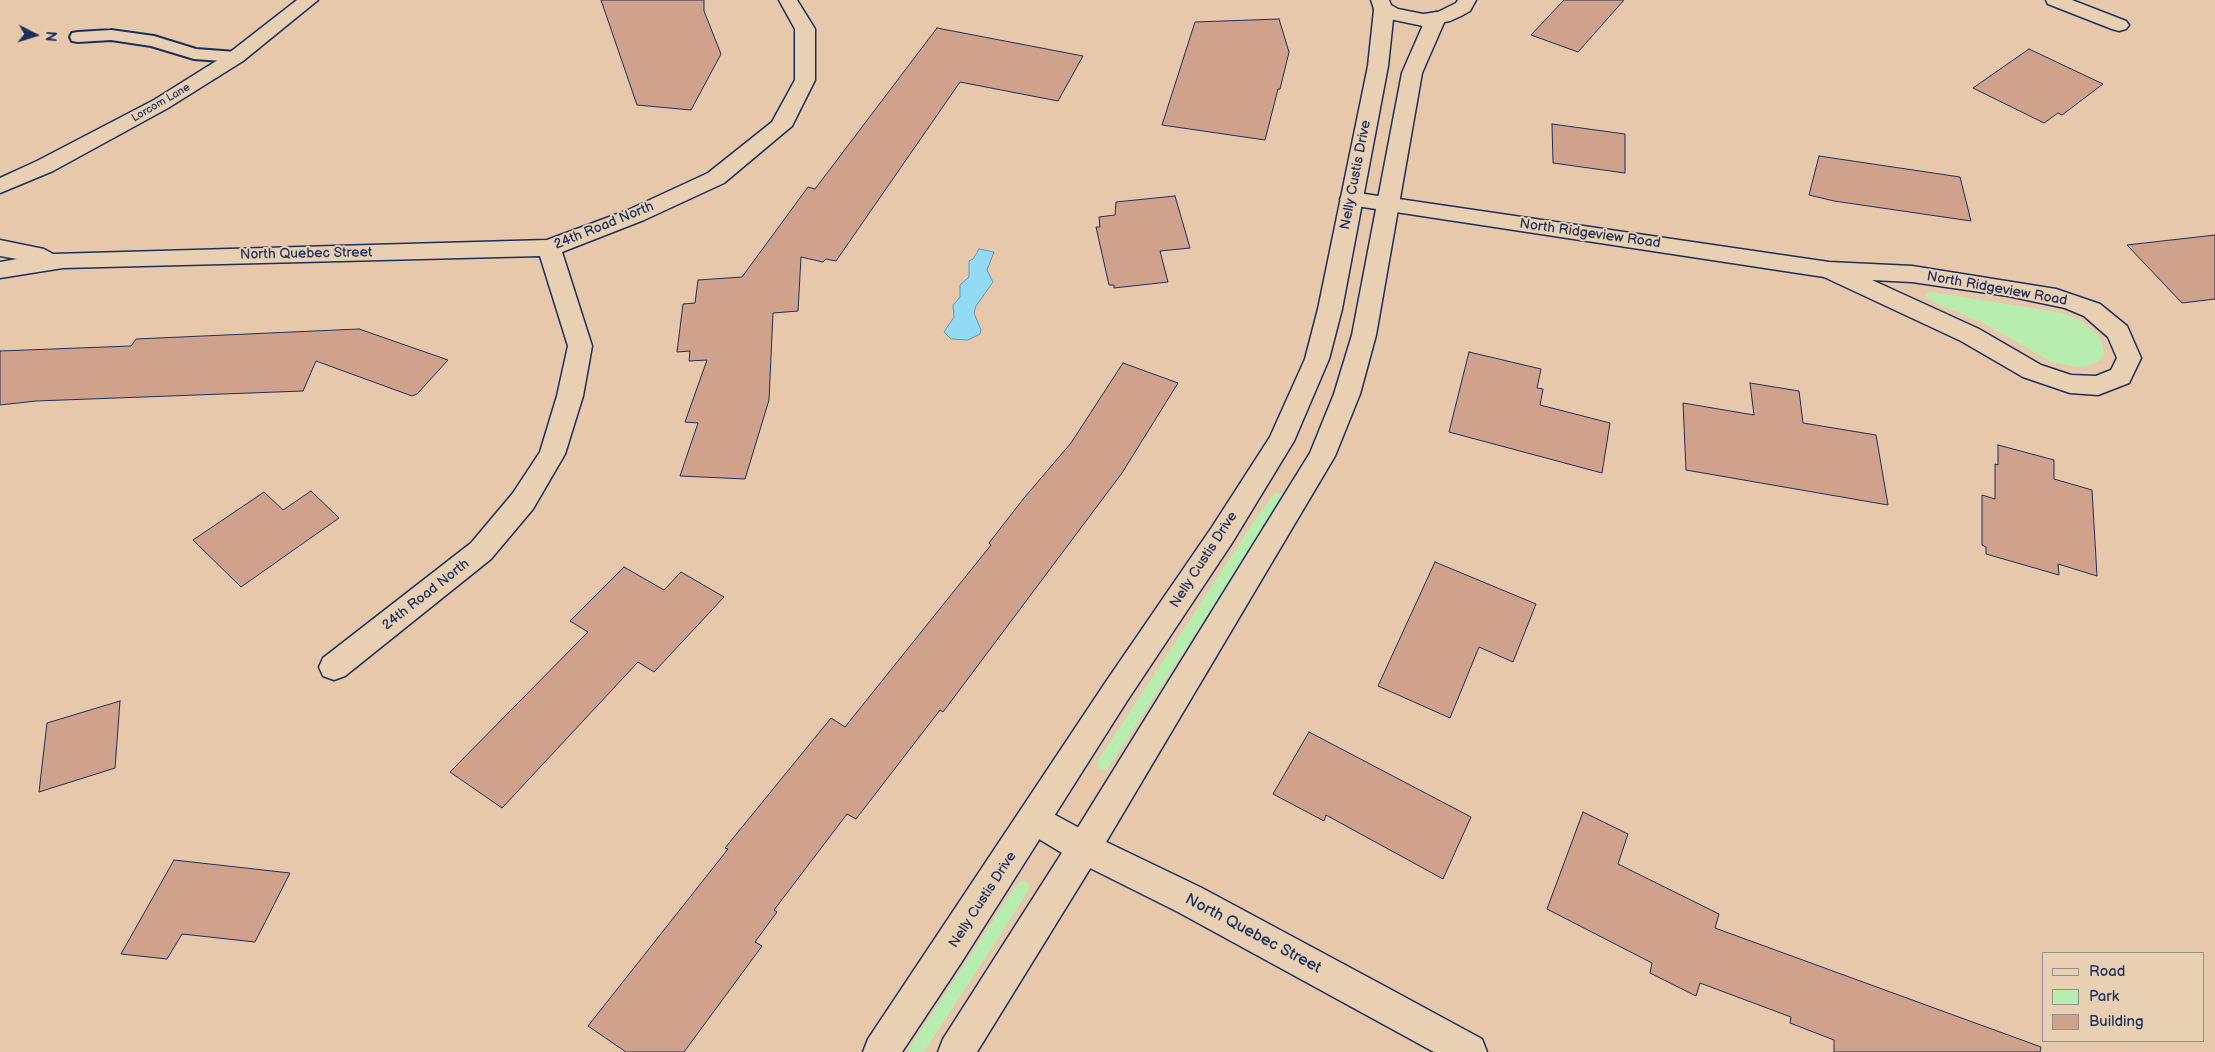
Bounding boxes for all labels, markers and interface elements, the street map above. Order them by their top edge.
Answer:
north arrow [10,10,60,60]
text: N [42,30,59,42]
street label: Lorcom Lane [130,81,192,125]
street label: Nelly Custis Drive [1337,119,1375,231]
street label: 24th Road North [552,198,656,254]
street label: North Ridgeview Road [1518,216,1662,252]
street label: North Quebec Street [240,244,372,264]
street label: North Ridgeview Road [1925,268,2069,310]
street label: Nelly Custis Drive [1167,509,1241,611]
street label: 24th Road North [379,556,473,634]
street label: Nelly Custis Drive [946,849,1020,951]
street label: North Quebec Street [1182,890,1324,978]
legend [2042,952,2205,1042]
text: Road [2089,962,2125,981]
text: Park [2089,987,2119,1006]
text: Building [2089,1012,2144,1031]

